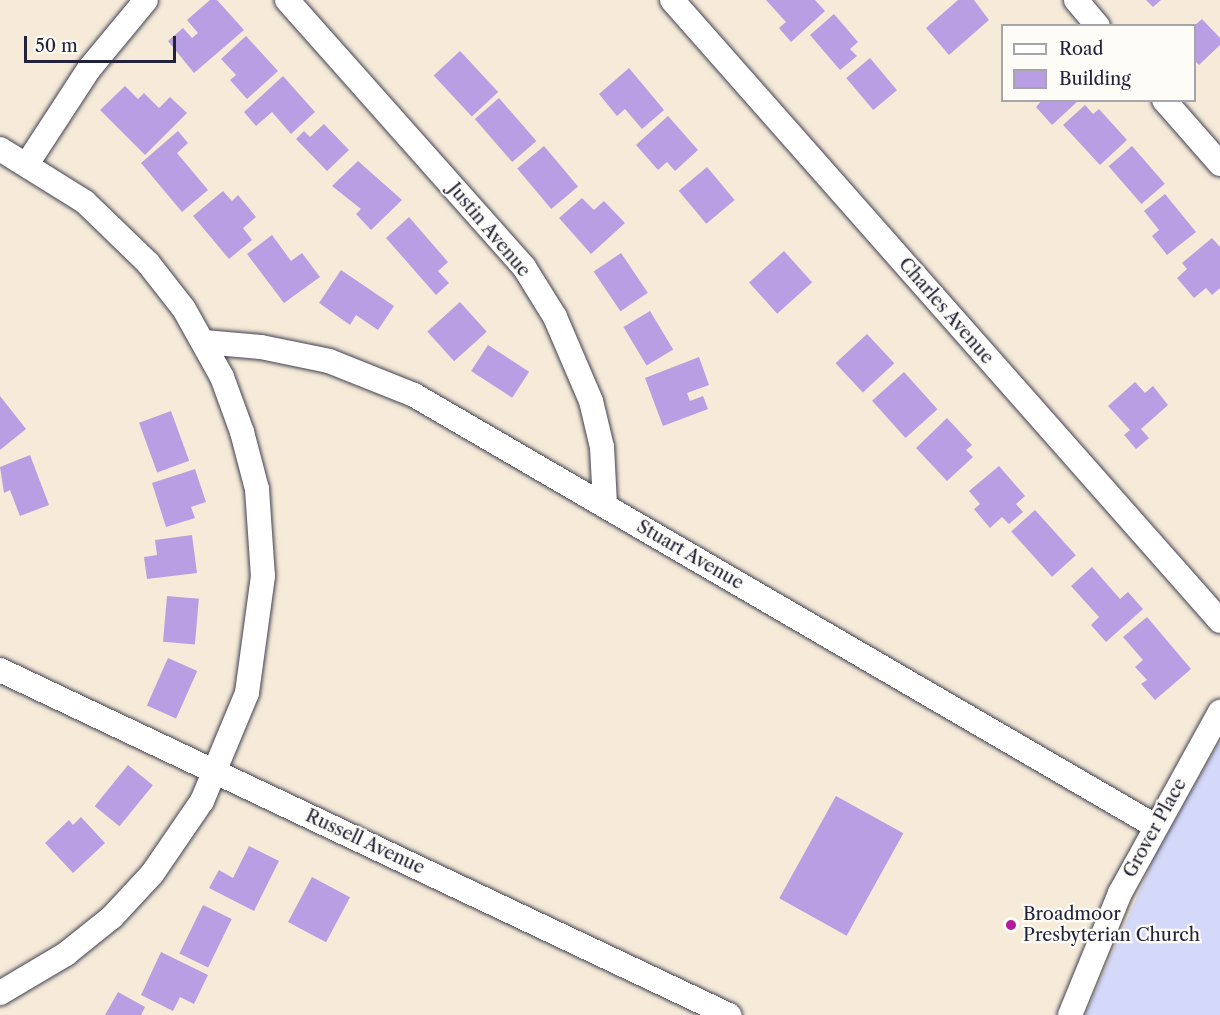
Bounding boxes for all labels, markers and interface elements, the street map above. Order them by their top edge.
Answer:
scale bar [27,24,178,62]
legend [1001,24,1196,102]
text: 50 m [35,35,78,57]
text: Road [1059,38,1104,60]
text: Building [1059,68,1131,90]
street label: Justin Avenue [443,178,535,282]
street label: Charles Avenue [894,253,998,369]
street label: Stuart Avenue [632,516,748,594]
street label: Grover Place [1119,775,1191,881]
street label: Russell Avenue [302,805,428,879]
place label: Broadmoor Presbyterian Church [1023,904,1200,946]
marker: Broadmoor Presbyterian Church [1004,918,1018,932]

